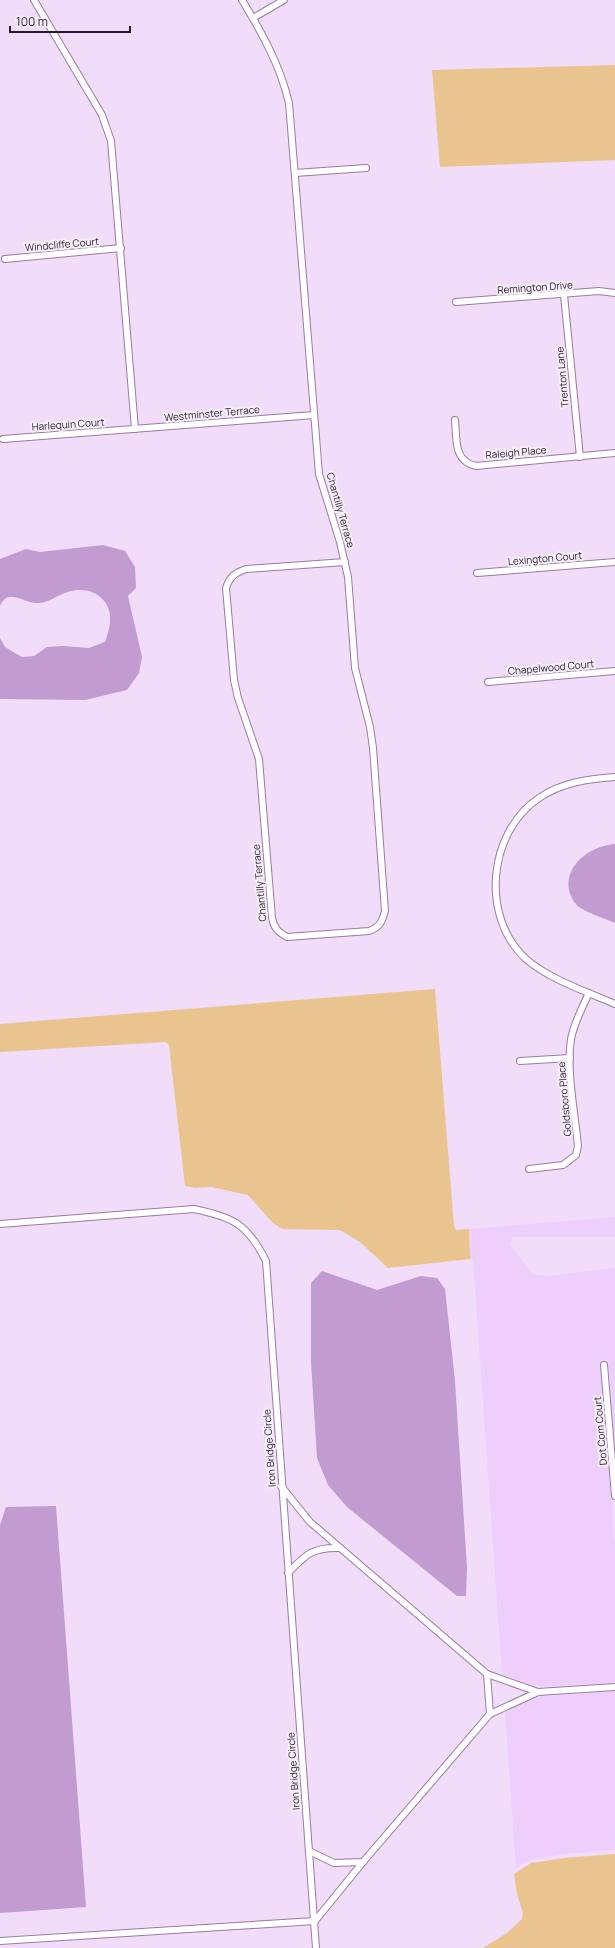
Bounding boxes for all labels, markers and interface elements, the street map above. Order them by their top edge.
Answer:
scale bar [10,8,130,34]
text: 100 m [16,13,48,30]
street label: Windcliffe Court [24,234,100,254]
street label: Remington Drive [497,277,573,297]
street label: Trenton Lane [552,346,572,408]
street label: Westminster Terrace [164,402,261,424]
street label: Harlequin Court [31,414,105,434]
street label: Raleigh Place [485,442,547,462]
street label: Chantilly Terrace [324,471,358,549]
street label: Lexington Court [507,548,583,568]
street label: Chapelwood Court [507,656,595,678]
street label: Chantilly Terrace [249,844,269,922]
street label: Goldsboro Place [554,1061,574,1137]
street label: Dot Com Court [590,1396,610,1466]
street label: Iron Bridge Circle [259,1408,279,1487]
street label: Iron Bridge Circle [283,1731,303,1810]

